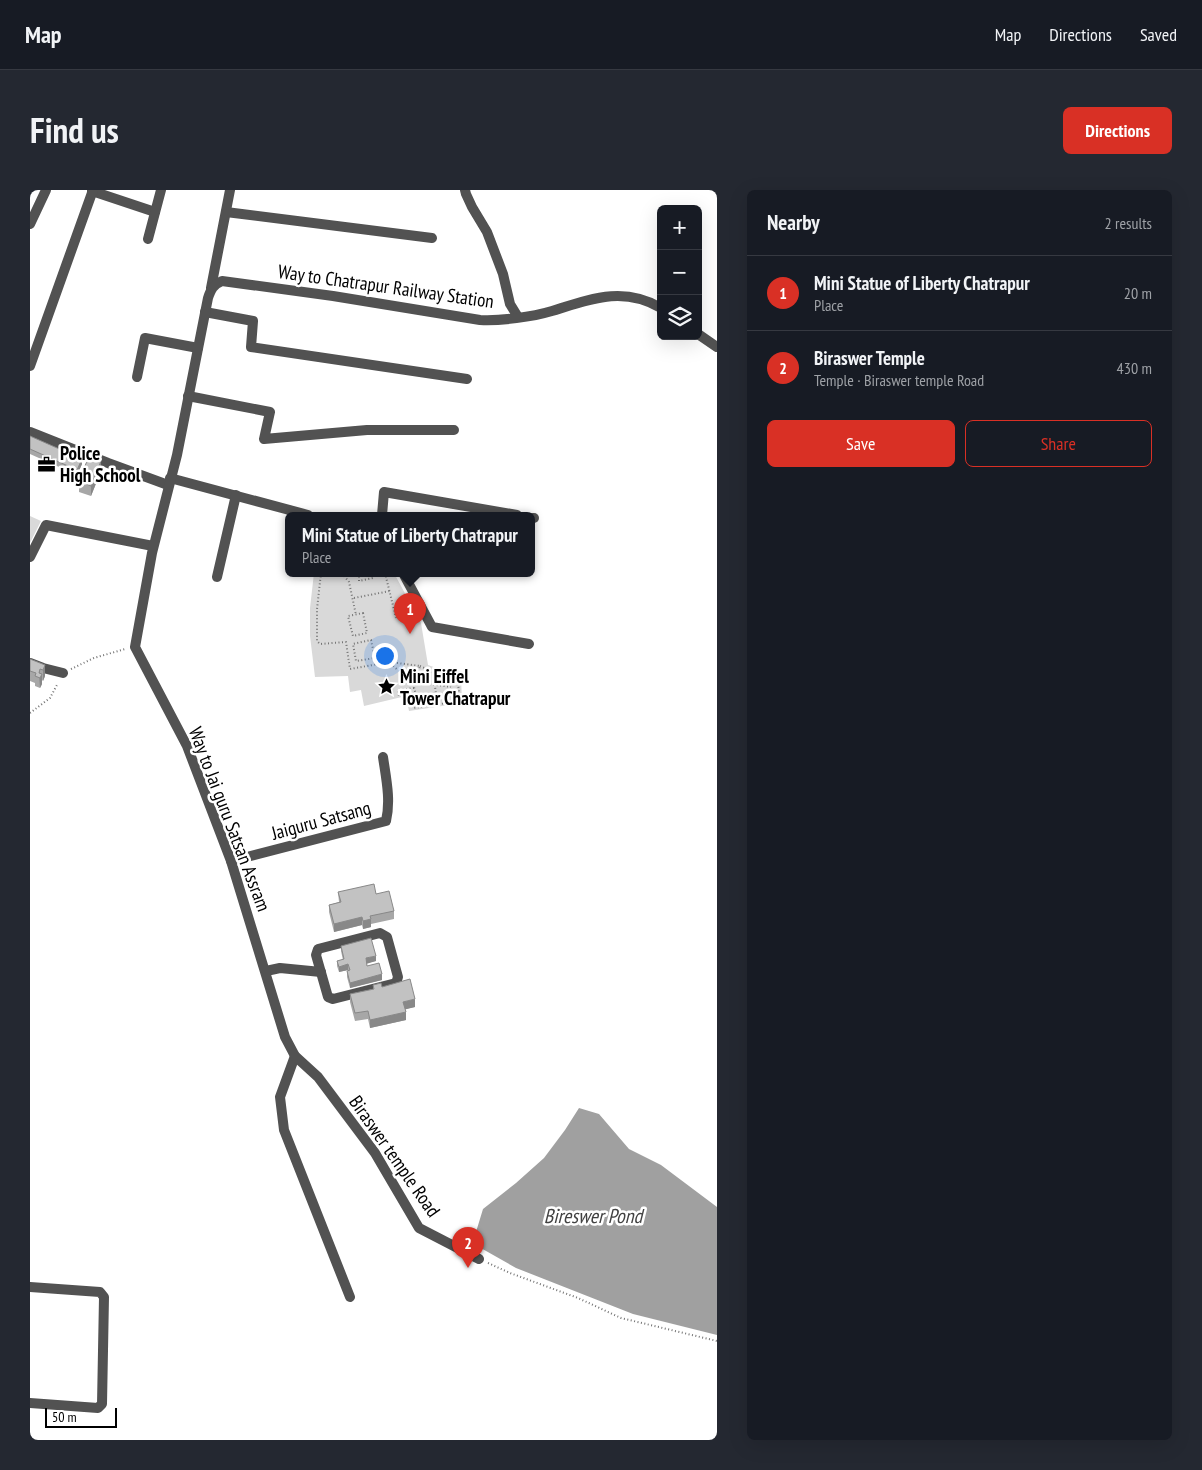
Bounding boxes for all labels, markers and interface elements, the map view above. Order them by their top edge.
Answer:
text: Map [25,19,62,50]
text: Map [995,23,1021,46]
text: Directions [1049,23,1112,46]
text: Saved [1140,23,1177,46]
text: Find us [30,107,119,153]
button: Directions [1063,107,1172,154]
map controls [657,205,702,340]
button: + [657,205,702,250]
text: Nearby [767,209,820,236]
text: 2 results [1105,213,1152,233]
button: − [657,250,702,295]
street label: Way to Chatrapur Railway Station [277,259,495,313]
text: Mini Statue of Liberty Chatrapur [814,271,1030,295]
text: 1 [779,283,787,303]
text: 20 m [1124,283,1152,303]
button: layers [657,295,702,340]
text: Place [814,295,843,315]
text: Biraswer Temple [814,346,925,370]
text: 2 [779,358,787,378]
text: 430 m [1117,358,1152,378]
text: Temple · Biraswer temple Road [814,370,984,390]
button: Save [767,420,955,467]
button: Share [965,420,1152,467]
place label: Police High School [60,441,141,487]
office icon: Police High School [36,454,56,474]
popup [285,512,535,577]
text: Mini Statue of Liberty Chatrapur [302,523,518,547]
text: Place [302,547,331,567]
pin: 1 [394,593,426,634]
your location [372,643,398,669]
place label: Mini Eiffel Tower Chatrapur [400,664,511,710]
place icon: Mini Eiffel Tower Chatrapur [376,677,396,697]
street label: Way to Jai guru Satsan Assram [184,723,276,915]
street label: Jaiguru Satsang [268,795,373,845]
street label: Biraswer temple Road [344,1091,446,1221]
water label: Bireswer Pond [544,1203,645,1229]
pin: 2 [452,1227,484,1268]
scale bar [45,1405,118,1428]
text: 50 m [52,1408,77,1426]

